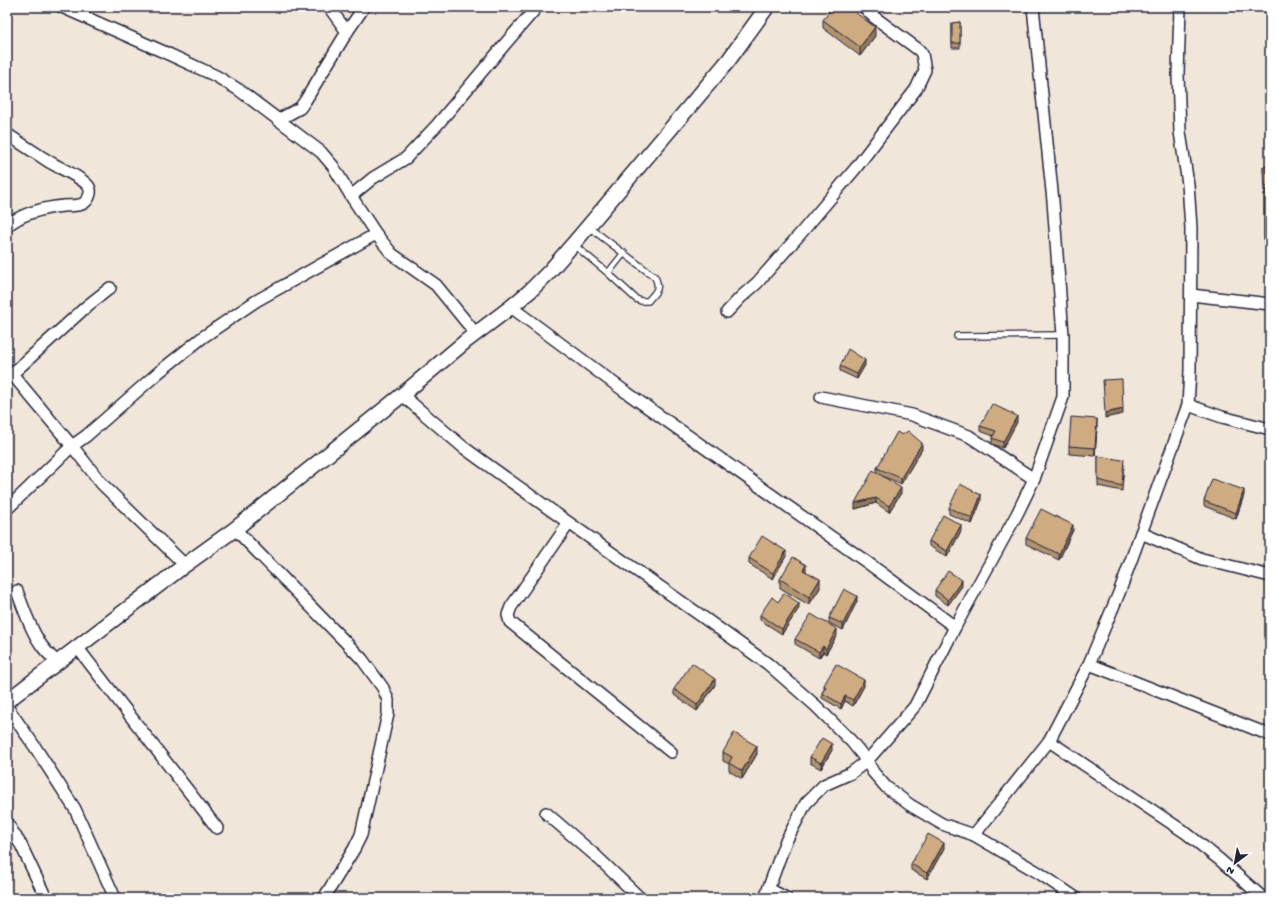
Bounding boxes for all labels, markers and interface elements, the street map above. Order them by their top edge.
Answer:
north arrow [1215,843,1255,883]
text: N [1225,863,1237,877]

